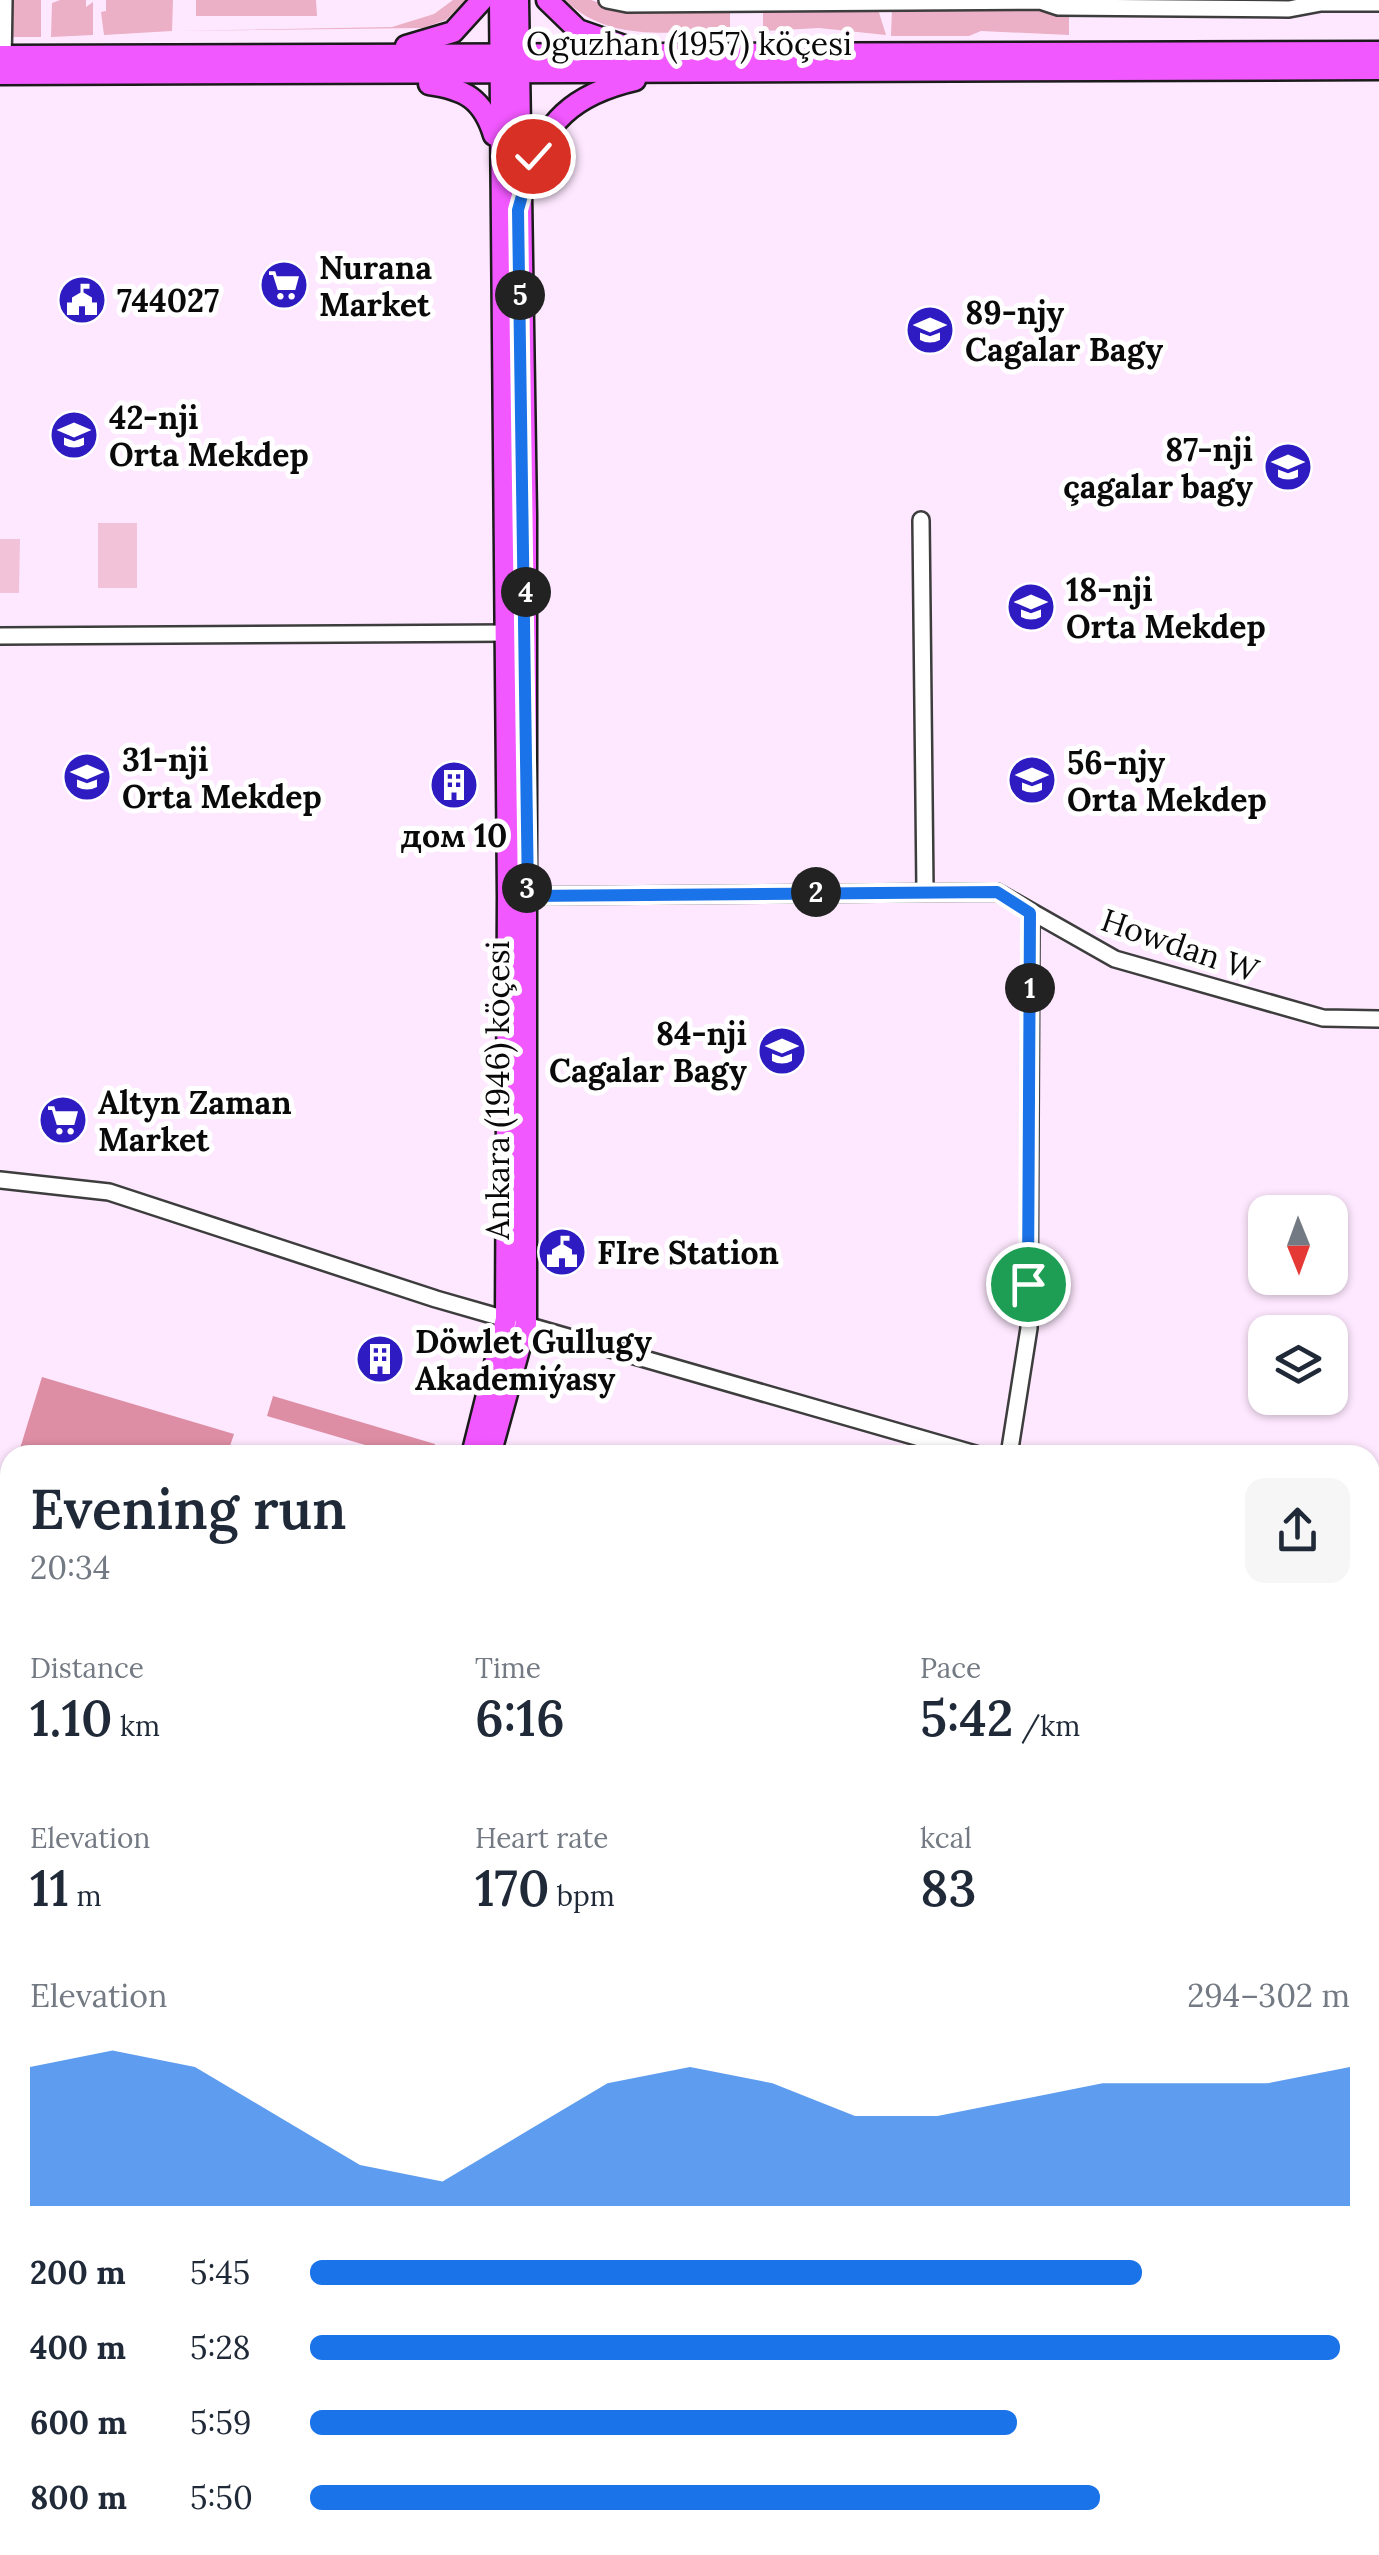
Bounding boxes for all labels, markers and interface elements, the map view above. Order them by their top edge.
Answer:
street label: Oguzhan (1957) köçesi [526,23,852,64]
pin [491,114,576,199]
icon: check [506,129,561,184]
place label: Nurana Market [319,247,432,325]
supermarket icon: Nurana Market [258,259,310,311]
pin: 5 [495,270,545,320]
public building icon: 744027 [56,274,108,326]
text: 5 [512,277,528,313]
place label: 744027 [117,280,219,321]
place label: 89-njy Cagalar Bagy [965,292,1163,370]
school or university icon: 89-njy Cagalar Bagy [904,304,956,356]
place label: 42-nji Orta Mekdep [109,397,309,475]
school or university icon: 42-nji Orta Mekdep [48,409,100,461]
place label: 87-nji çagalar bagy [1063,429,1253,507]
school or university icon: 87-nji çagalar bagy [1262,441,1314,493]
pin: 4 [501,567,551,617]
place label: 18-nji Orta Mekdep [1066,569,1266,647]
text: 4 [518,574,534,610]
school or university icon: 18-nji Orta Mekdep [1005,581,1057,633]
place label: 31-nji Orta Mekdep [122,739,322,817]
place label: 56-njy Orta Mekdep [1067,742,1267,820]
school or university icon: 31-nji Orta Mekdep [61,751,113,803]
school or university icon: 56-njy Orta Mekdep [1006,754,1058,806]
building icon: дом 10 [428,759,480,811]
place label: дом 10 [401,815,507,856]
pin: 3 [502,863,552,913]
pin: 2 [791,867,841,917]
text: 3 [519,870,535,906]
text: 2 [809,874,823,910]
street label: Howdan W [1096,899,1265,991]
street label: Ankara (1946) köçesi [477,941,518,1240]
pin: 1 [1005,963,1055,1013]
text: 1 [1024,970,1036,1006]
place label: 84-nji Cagalar Bagy [549,1013,747,1091]
school or university icon: 84-nji Cagalar Bagy [756,1025,808,1077]
place label: Altyn Zaman Market [98,1082,292,1160]
supermarket icon: Altyn Zaman Market [37,1094,89,1146]
north arrow [1248,1195,1348,1295]
map controls [1248,1195,1348,1415]
public building icon: FIre Station [536,1226,588,1278]
place label: FIre Station [597,1232,779,1273]
pin [986,1242,1071,1327]
icon: arrive [1001,1257,1056,1312]
button: layers [1248,1315,1348,1415]
place label: Döwlet Gullugy Akademiýasy [415,1321,652,1399]
building icon: Döwlet Gullugy Akademiýasy [354,1333,406,1385]
text: Evening run [30,1474,347,1544]
button: share [1245,1478,1350,1583]
text: 20:34 [30,1547,110,1588]
text: Distance [30,1650,144,1686]
text: Time [475,1650,541,1686]
text: Pace [920,1650,981,1686]
text: 1.10 [30,1686,113,1750]
text: 6:16 [475,1686,565,1750]
text: 5:42 [920,1686,1014,1750]
text: km [113,1708,160,1744]
text: /km [1014,1708,1080,1744]
text: Elevation [30,1820,150,1856]
text: Heart rate [475,1820,609,1856]
text: kcal [920,1820,972,1856]
text: 11 [30,1856,69,1920]
text: 170 [475,1856,549,1920]
text: 83 [920,1856,976,1920]
text: m [69,1878,102,1914]
text: bpm [549,1878,615,1914]
text: Elevation [30,1975,167,2016]
text: 294–302 m [1187,1975,1350,2016]
text: 200 m [30,2252,126,2293]
text: 5:45 [190,2252,250,2293]
text: 400 m [30,2327,126,2368]
text: 5:28 [190,2327,251,2368]
text: 600 m [30,2402,127,2443]
text: 5:59 [190,2402,251,2443]
text: 800 m [30,2477,127,2518]
text: 5:50 [190,2477,253,2518]

